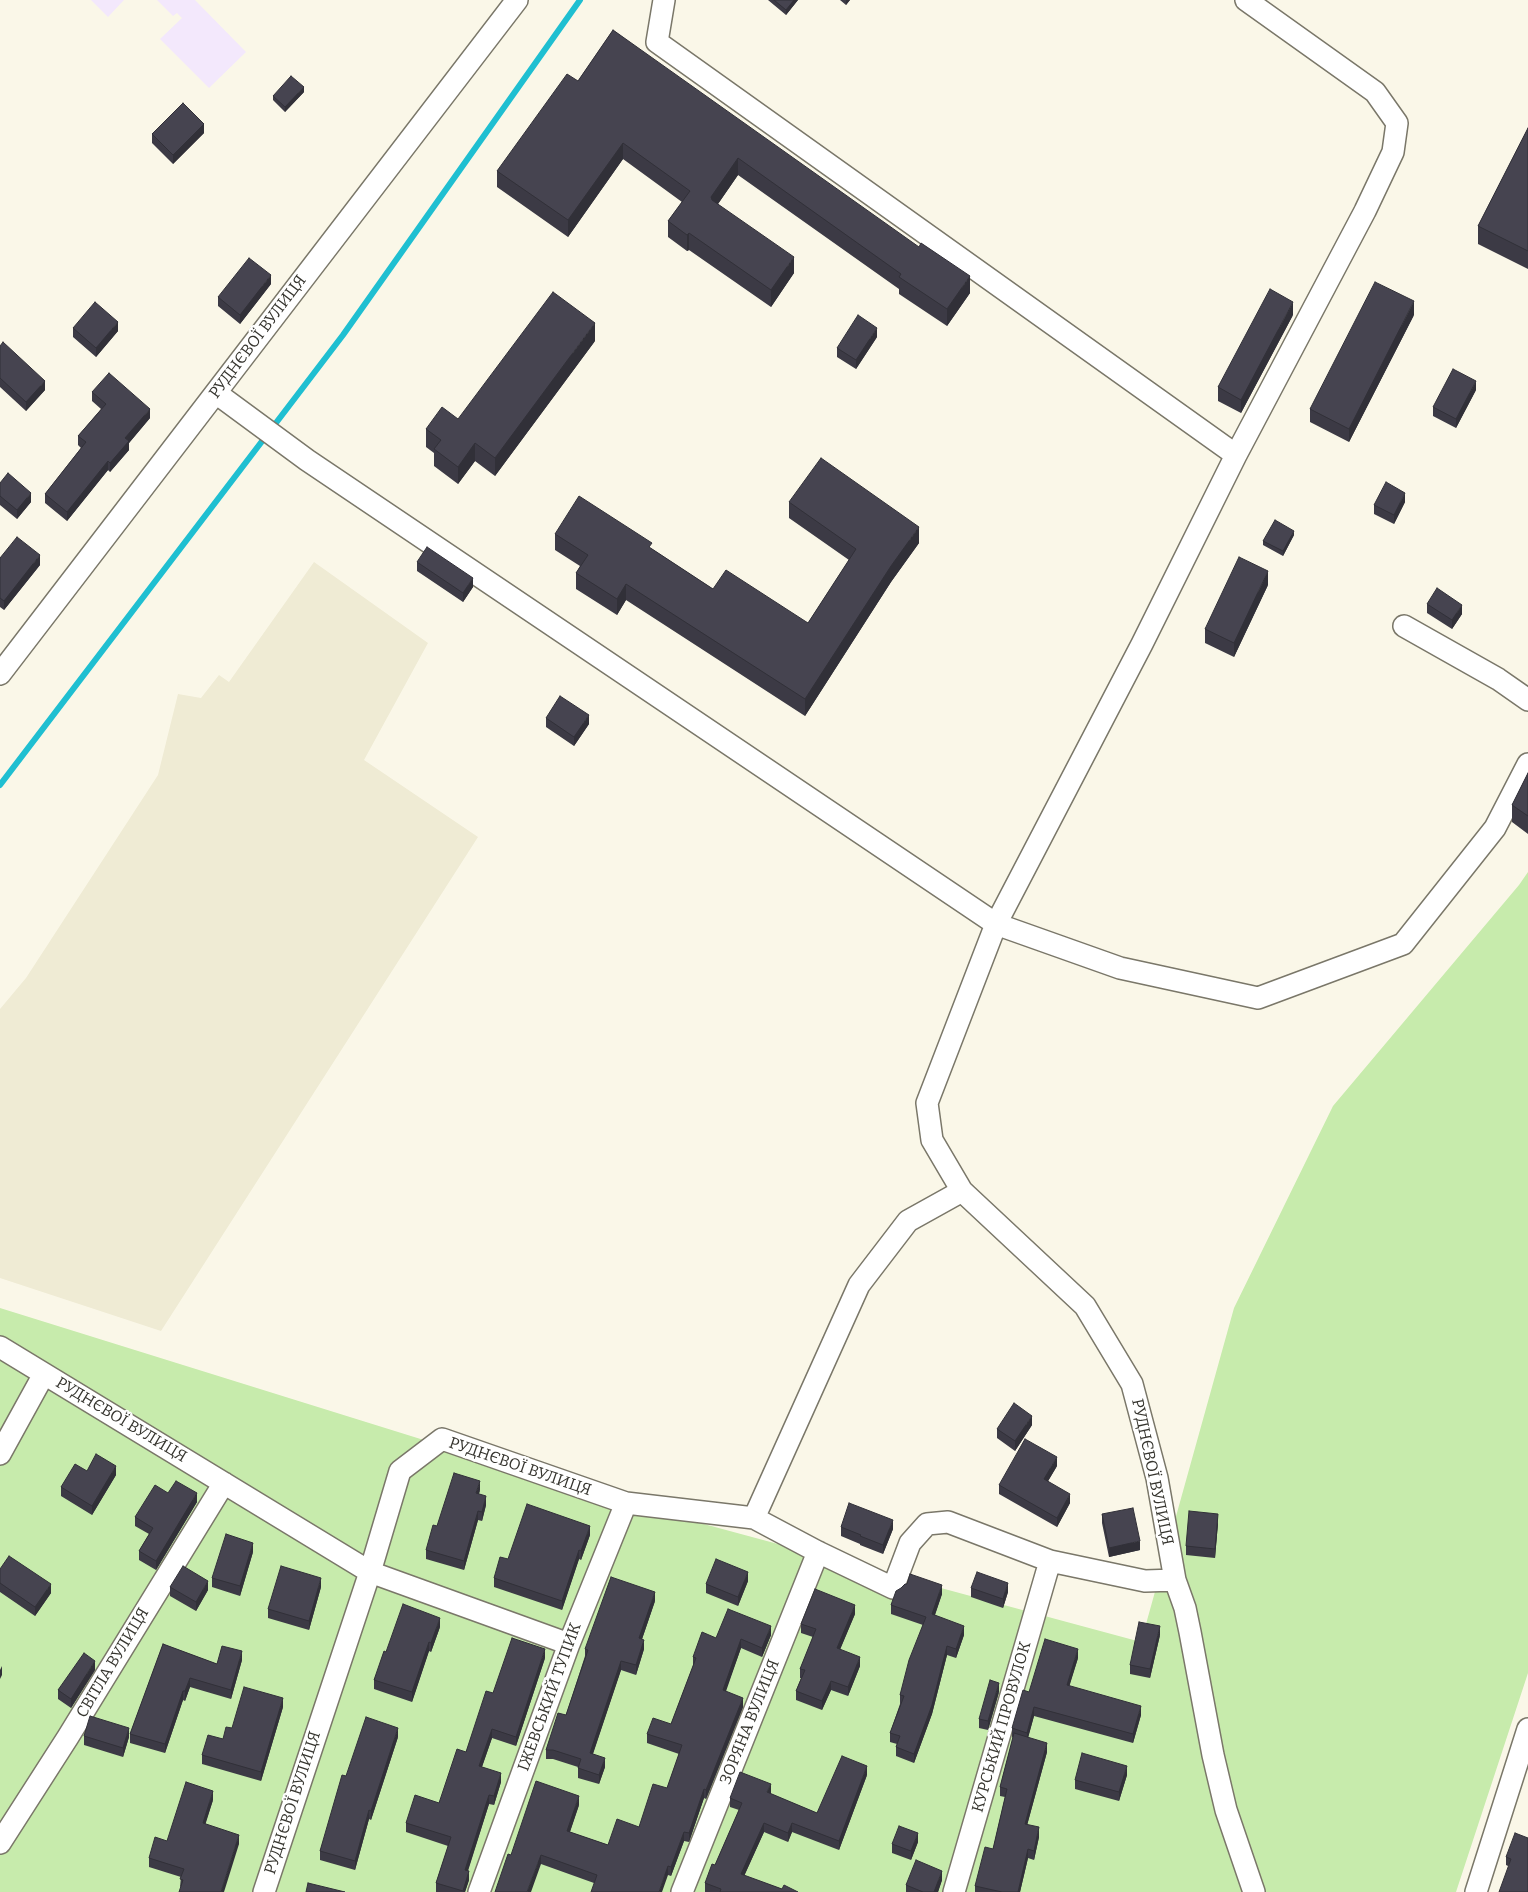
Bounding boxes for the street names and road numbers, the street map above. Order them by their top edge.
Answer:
street label: РУДНЄВОЇ ВУЛИЦЯ [205,272,311,402]
street label: РУДНЄВОЇ ВУЛИЦЯ [52,1373,190,1467]
street label: РУДНЄВОЇ ВУЛИЦЯ [1127,1397,1177,1547]
street label: РУДНЄВОЇ ВУЛИЦЯ [446,1434,594,1500]
street label: СВІТЛА ВУЛИЦЯ [73,1605,153,1721]
street label: ІЖЕВСЬКИЙ ТУПИК [514,1620,586,1774]
street label: КУРСЬКИЙ ПРОВУЛОК [968,1639,1036,1815]
street label: ЗОРЯНА ВУЛИЦЯ [716,1657,784,1787]
street label: РУДНЄВОЇ ВУЛИЦЯ [261,1729,325,1877]

